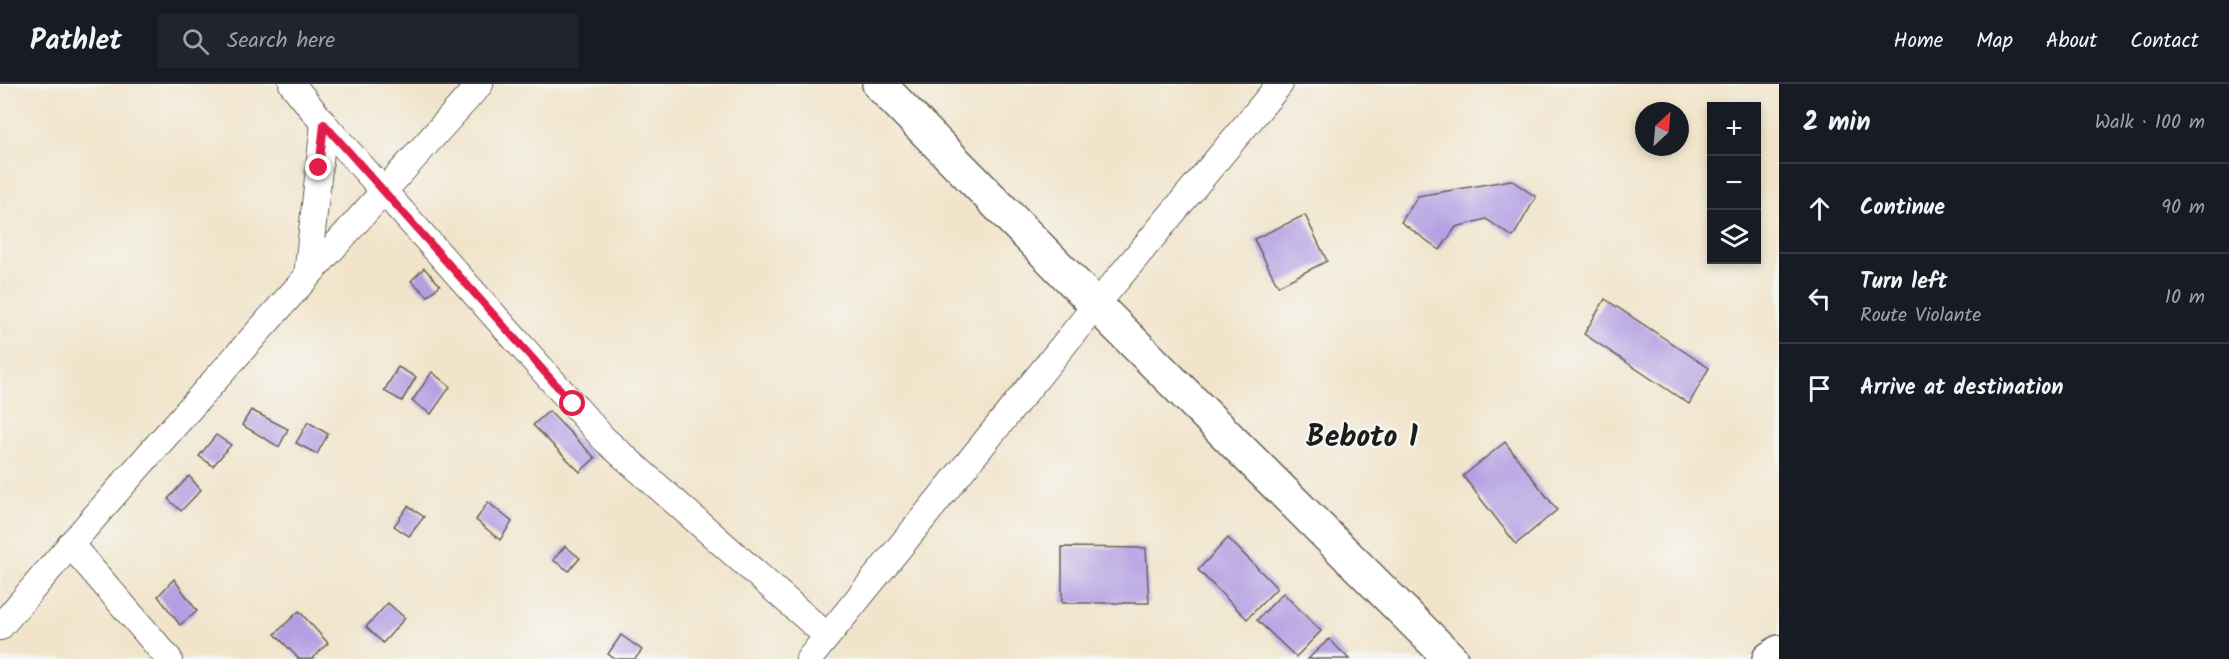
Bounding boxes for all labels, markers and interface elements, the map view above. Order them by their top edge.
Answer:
search box [158,14,578,68]
text: Pathlet [30,19,122,64]
text: Search here [227,24,335,59]
icon: search [179,25,212,58]
text: Home [1894,25,1943,58]
text: Map [1976,25,2013,58]
text: About [2046,25,2097,58]
text: Contact [2130,25,2199,58]
north arrow [1635,102,1689,156]
map controls [1707,102,1761,264]
button: + [1707,102,1761,156]
text: 2 min [1803,102,1871,144]
text: Walk · 100 m [2095,107,2205,139]
route end [305,154,331,180]
button: − [1707,156,1761,210]
text: Continue [1860,191,1945,226]
icon: ahead [1803,192,1836,225]
text: 90 m [2161,192,2205,224]
button: layers [1707,210,1761,264]
text: Turn left [1860,265,1947,300]
icon: left [1803,282,1836,315]
text: 10 m [2165,282,2205,314]
text: Route Violante [1860,300,1981,332]
text: Arrive at destination [1860,371,2063,406]
icon: arrive [1803,372,1836,405]
route start [559,390,585,416]
district label: Beboto 1 [1306,414,1418,462]

